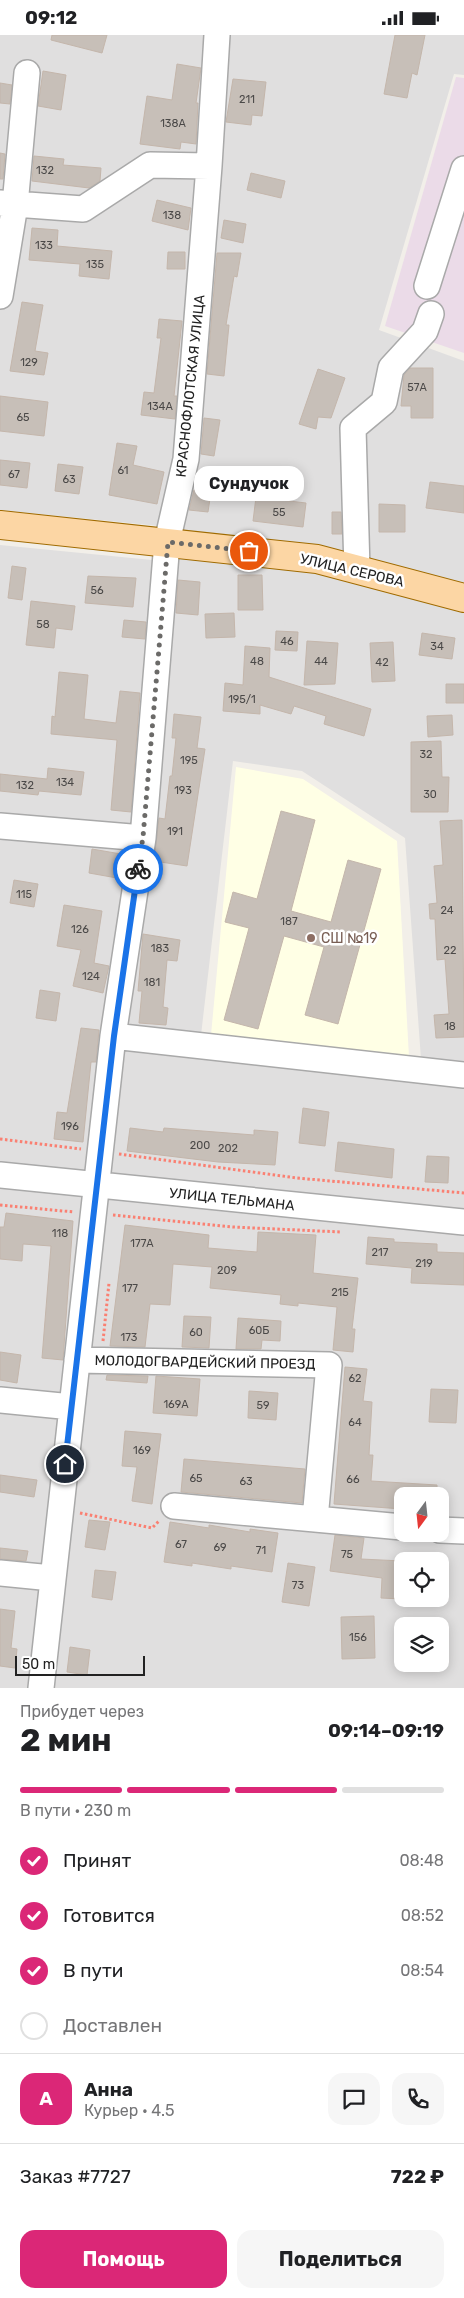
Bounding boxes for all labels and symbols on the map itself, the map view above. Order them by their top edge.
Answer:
house number: 211 [239,93,255,106]
house number: 138А [160,117,186,130]
house number: 132 [36,164,54,177]
house number: 138 [163,209,181,222]
house number: 133 [35,239,53,252]
house number: 135 [86,258,104,271]
street label: КРАСНОФЛОТСКАЯ УЛИЦА [172,293,209,478]
house number: 129 [20,356,38,369]
house number: 57А [407,381,427,394]
house number: 134А [147,400,173,413]
house number: 65 [16,411,30,424]
house number: 61 [117,464,129,477]
callout: Сундучок [194,466,304,501]
house number: 67 [8,468,20,481]
house number: 63 [62,473,76,486]
house number: 55 [272,506,286,519]
pin [228,530,270,572]
street label: УЛИЦА СЕРОВА [298,550,406,591]
house number: 56 [90,584,104,597]
house number: 58 [36,618,50,631]
house number: 46 [280,635,294,648]
house number: 34 [430,640,444,653]
house number: 48 [250,655,264,668]
house number: 44 [314,655,328,668]
house number: 42 [375,656,389,669]
house number: 195/1 [228,693,256,706]
house number: 32 [419,748,433,761]
house number: 195 [180,754,198,767]
house number: 134 [56,776,74,789]
house number: 132 [16,779,34,792]
house number: 193 [174,784,192,797]
house number: 30 [423,788,437,801]
house number: 191 [167,825,183,838]
courier [113,844,163,894]
house number: 115 [16,888,32,901]
house number: 24 [440,904,454,917]
house number: 187 [280,915,298,928]
house number: 126 [71,923,89,936]
place label: СШ №19 [321,930,378,947]
marker: СШ №19 [305,932,317,944]
house number: 183 [151,942,170,955]
house number: 22 [444,944,456,957]
house number: 124 [82,970,100,983]
house number: 181 [144,976,160,989]
house number: 18 [444,1020,456,1033]
house number: 196 [61,1120,79,1133]
house number: 200 [190,1139,210,1152]
house number: 202 [218,1142,238,1155]
street label: УЛИЦА ТЕЛЬМАНА [168,1184,296,1215]
house number: 118 [52,1227,68,1240]
house number: 177А [130,1237,154,1250]
house number: 217 [372,1246,389,1259]
house number: 219 [415,1257,433,1270]
house number: 209 [217,1264,237,1277]
house number: 177 [122,1282,138,1295]
house number: 215 [331,1286,349,1299]
house number: 60Б [249,1324,269,1337]
house number: 60 [189,1326,203,1339]
house number: 173 [121,1331,138,1344]
street label: МОЛОДОГВАРДЕЙСКИЙ ПРОЕЗД [94,1351,316,1373]
house number: 62 [348,1372,362,1385]
house number: 169А [163,1398,189,1411]
house number: 59 [256,1399,270,1412]
house number: 64 [348,1416,362,1429]
pin [44,1443,86,1485]
house number: 169 [133,1444,151,1457]
house number: 65 [189,1472,203,1485]
house number: 66 [346,1473,360,1486]
house number: 63 [239,1475,253,1488]
north arrow [394,1487,449,1543]
house number: 67 [175,1538,187,1551]
house number: 69 [213,1541,227,1554]
house number: 71 [256,1544,266,1557]
house number: 75 [341,1548,354,1561]
house number: 73 [292,1579,305,1592]
house number: 156 [349,1631,367,1644]
scale bar [15,1653,145,1676]

